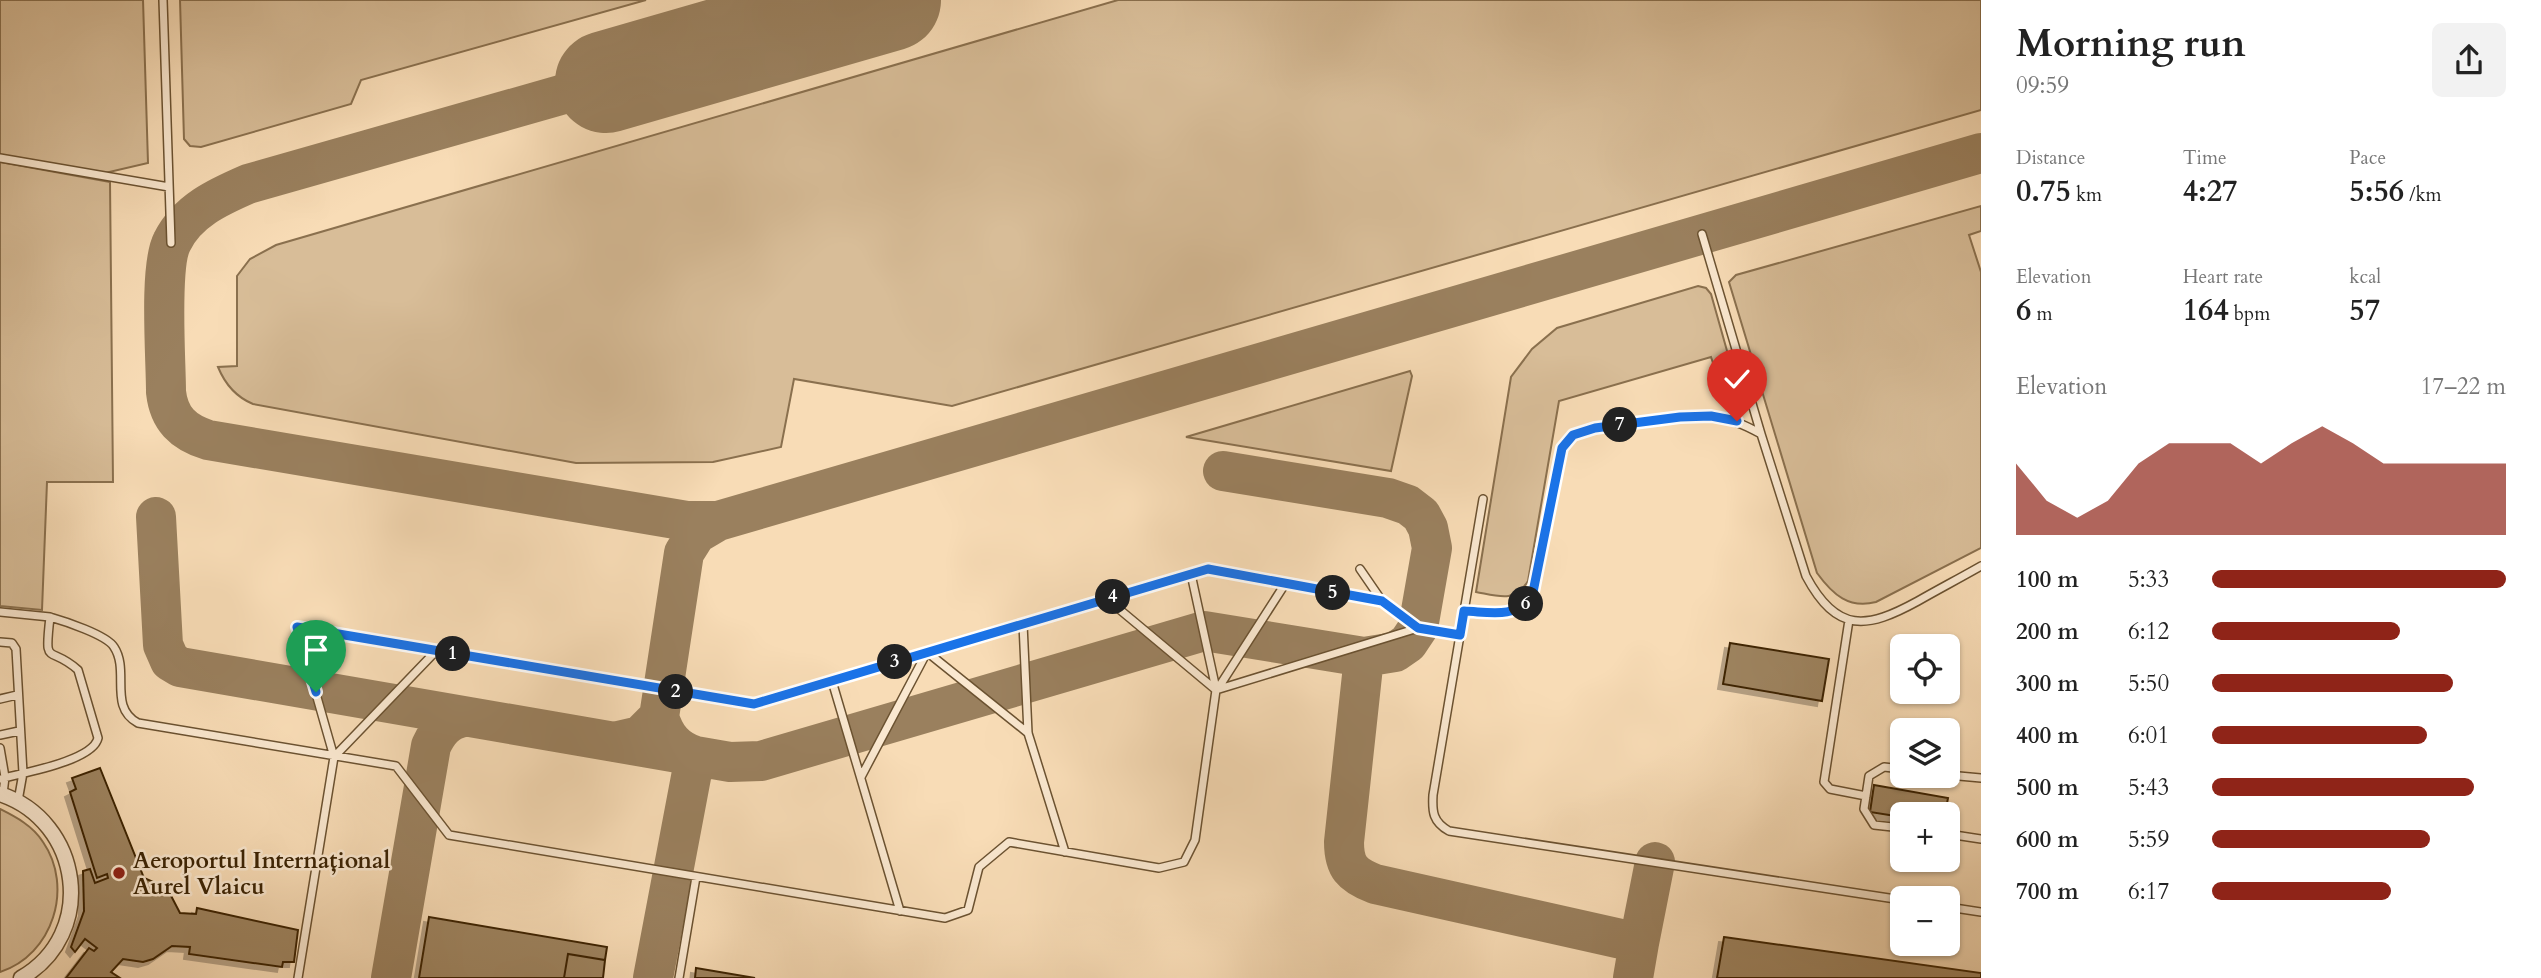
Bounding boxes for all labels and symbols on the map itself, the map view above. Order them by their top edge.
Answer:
pin [1707,349,1767,421]
pin: 7 [1602,408,1638,442]
pin: 5 [1316,576,1350,610]
pin: 4 [1096,580,1130,614]
pin: 6 [1508,586,1544,622]
pin [286,620,346,692]
pin: 1 [435,636,470,672]
pin: 3 [878,644,912,680]
pin: 2 [658,674,694,710]
place label: Aeroportul Internațional Aurel Vlaicu [133,845,390,902]
marker: Aeroportul Internațional Aurel Vlaicu [111,865,127,881]

